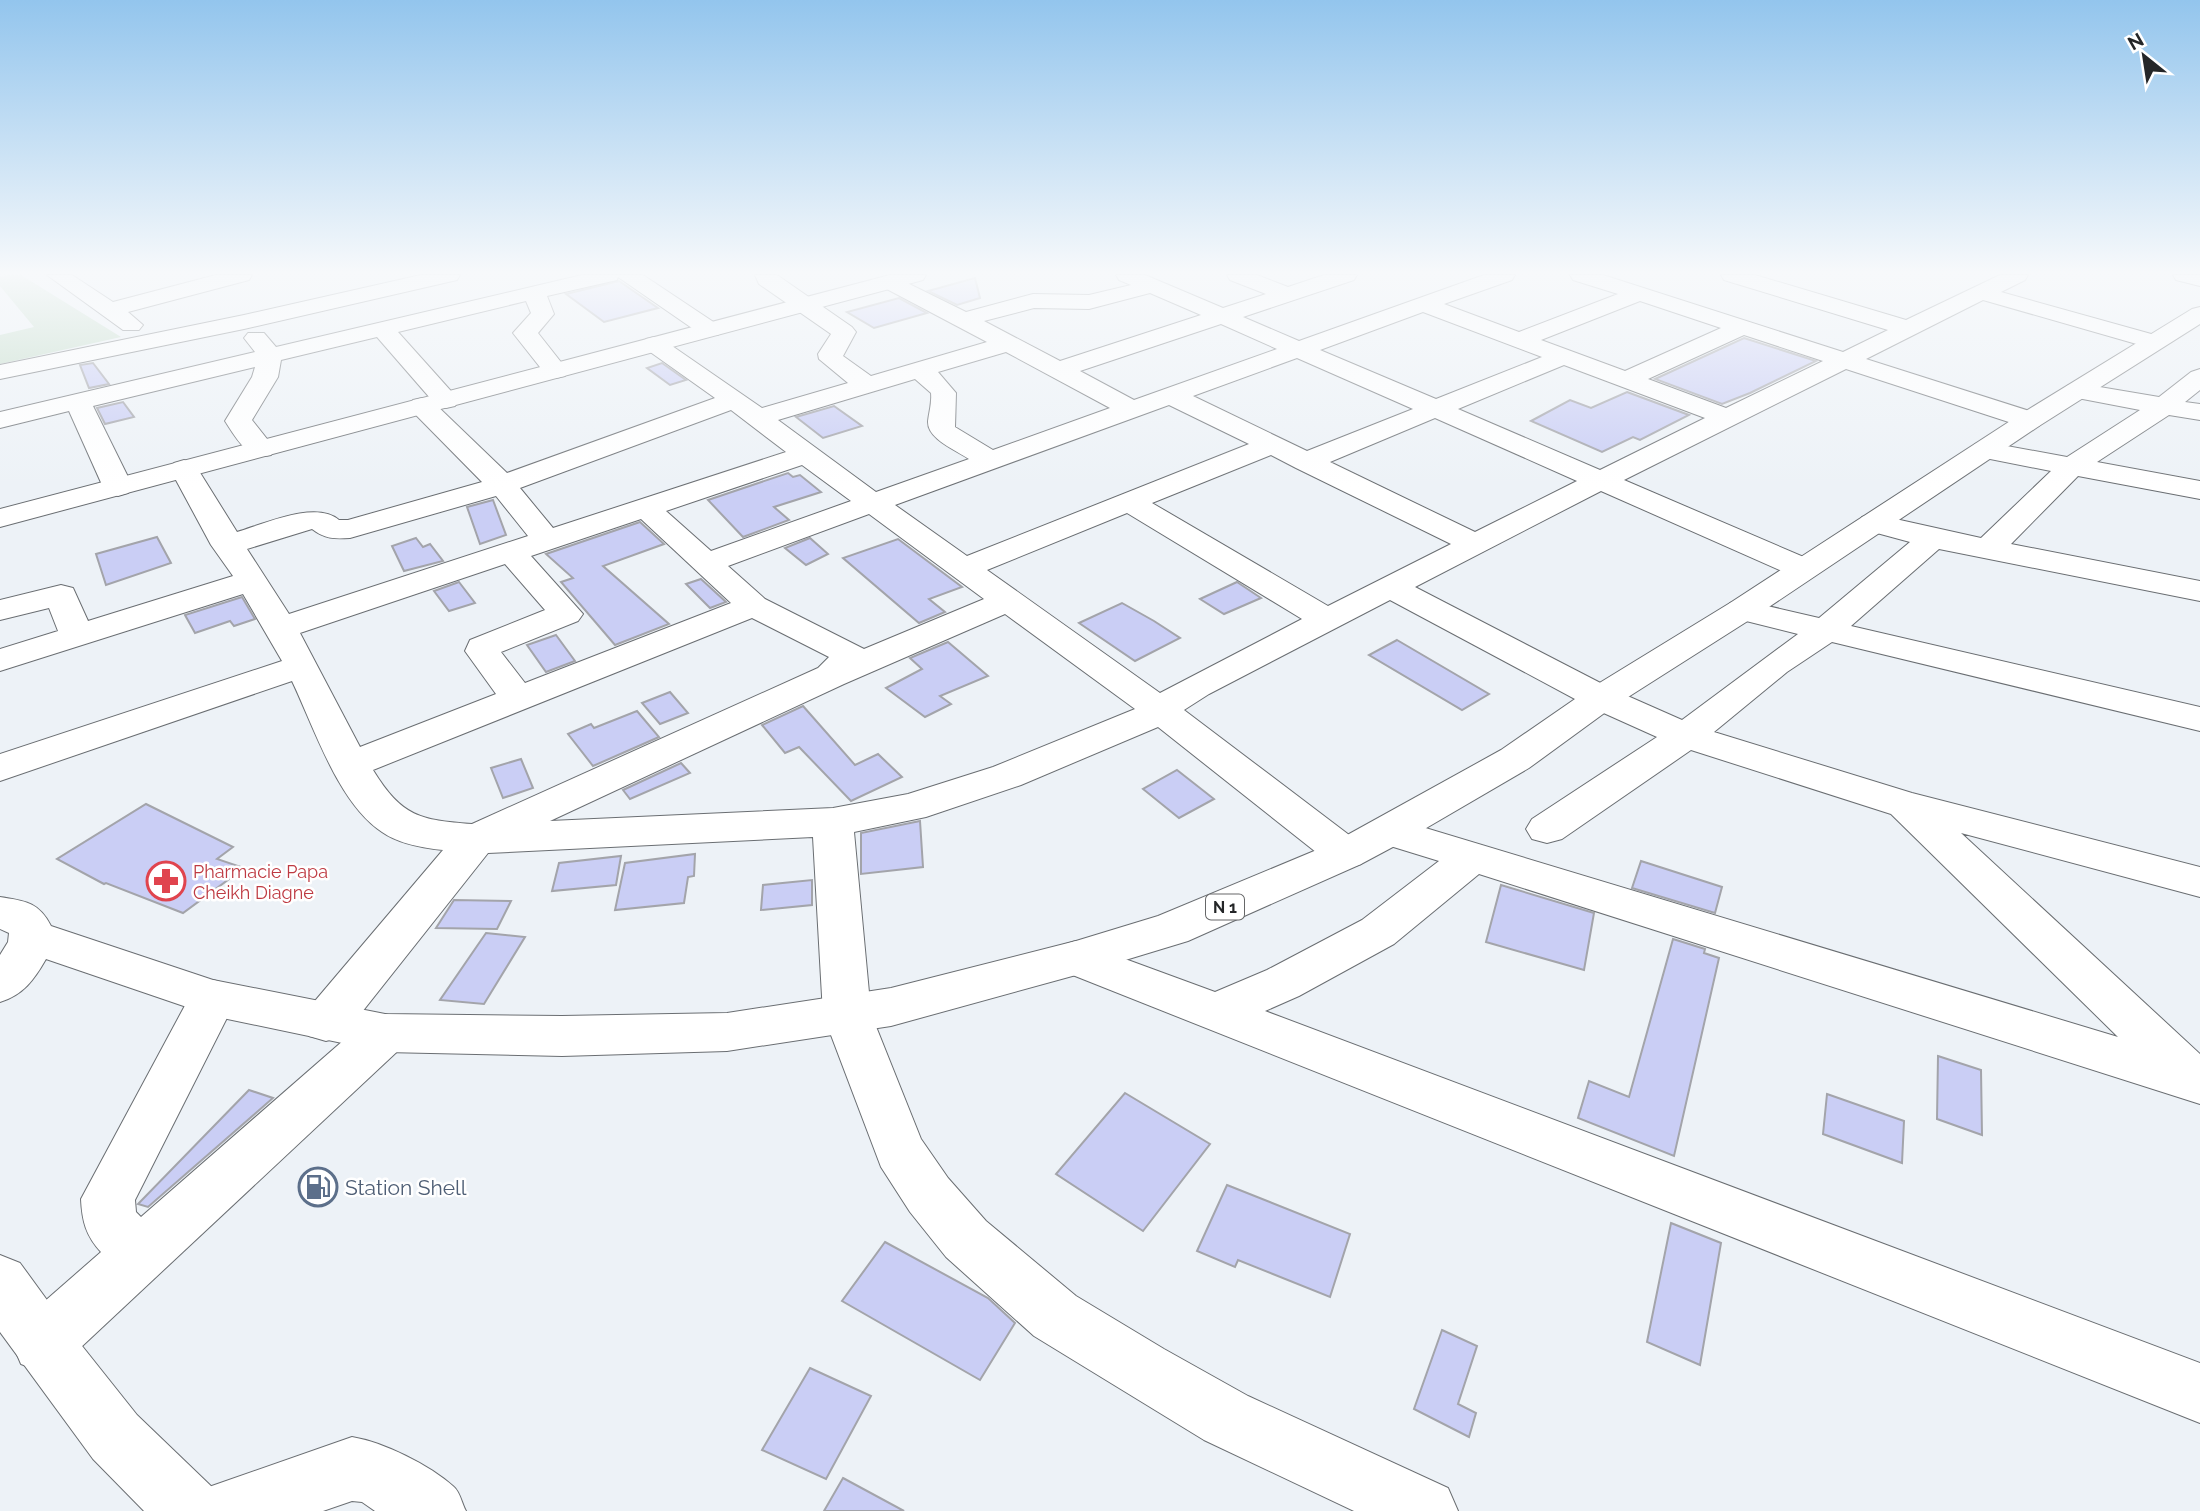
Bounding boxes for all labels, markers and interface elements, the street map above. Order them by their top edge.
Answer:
north arrow [2109,21,2179,91]
text: N [2124,28,2147,54]
pharmacy icon: Pharmacie Papa Cheikh Diagne [145,860,187,902]
place label: Pharmacie Papa Cheikh Diagne [193,861,328,903]
road number: N 1 [1206,894,1244,920]
fuel station icon: Station Shell [297,1166,339,1208]
place label: Station Shell [345,1175,467,1200]

